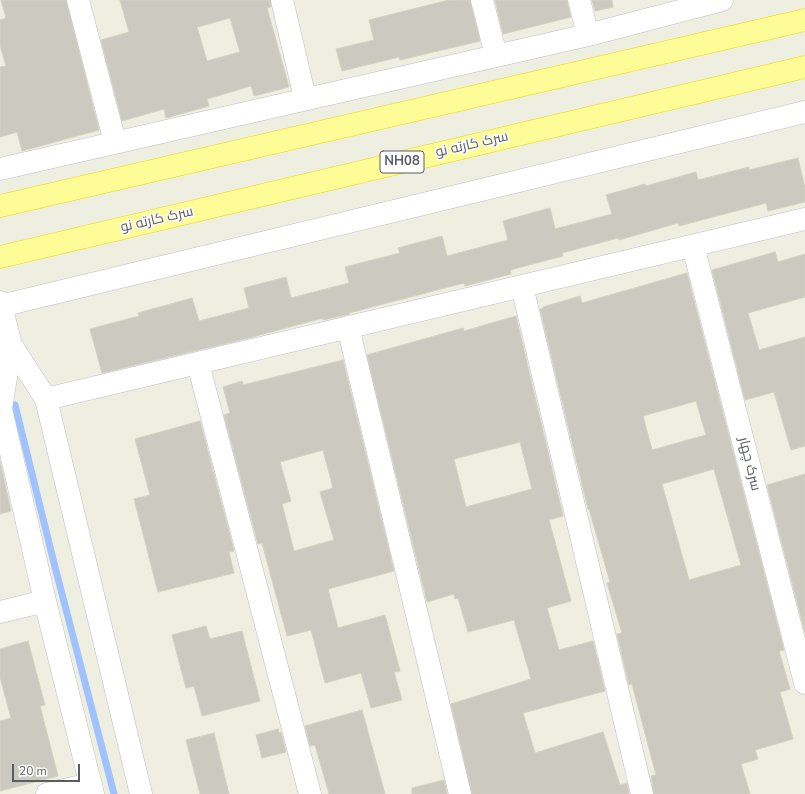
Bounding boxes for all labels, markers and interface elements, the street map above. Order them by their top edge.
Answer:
street label: سرک کارته نو [434,128,510,162]
road number: NH08 [380,151,424,173]
street label: سرک کارته نو [119,203,195,237]
street label: سرک چهار [734,435,764,493]
scale bar [14,756,82,782]
text: 20 m [19,763,47,779]

